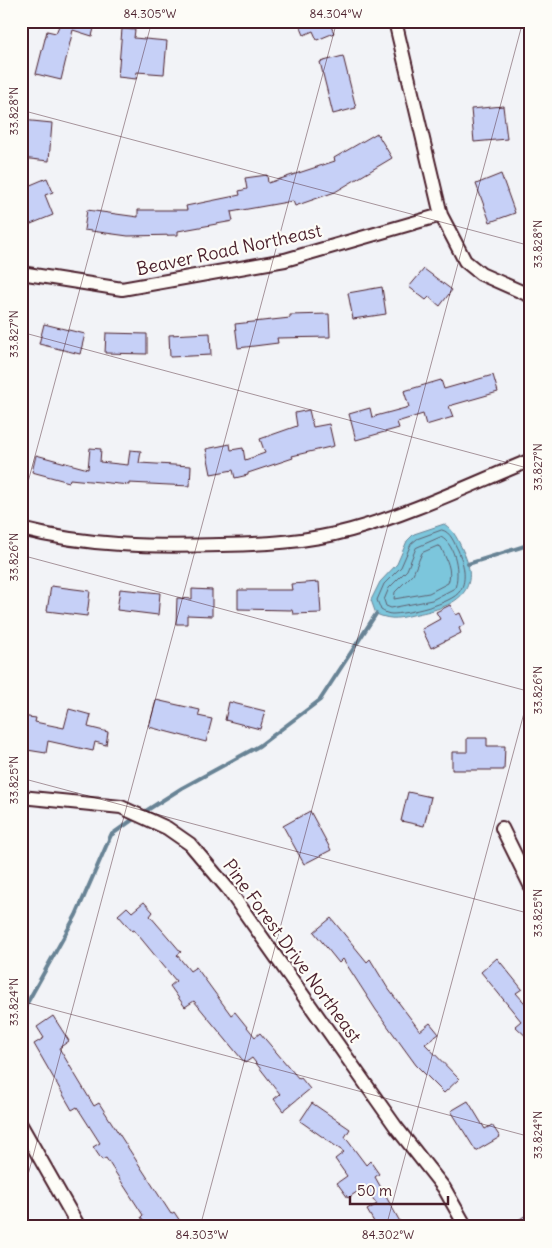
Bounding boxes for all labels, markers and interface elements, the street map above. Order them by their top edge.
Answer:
text: 84.305°W [124,6,177,21]
text: 84.304°W [310,6,363,21]
text: 33.828°N [6,87,21,135]
street label: Beaver Road Northeast [134,219,324,280]
text: 33.828°N [530,220,545,268]
text: 33.827°N [6,310,21,358]
text: 33.827°N [530,443,545,491]
text: 33.826°N [6,533,21,581]
text: 33.826°N [530,666,545,714]
text: 33.825°N [6,756,21,804]
street label: Pine Forest Drive Northeast [218,855,367,1047]
text: 33.825°N [530,889,545,937]
text: 33.824°N [6,978,21,1026]
text: 33.824°N [530,1111,545,1159]
scale bar [350,1173,447,1205]
text: 50 m [357,1181,392,1200]
text: 84.303°W [176,1227,228,1242]
text: 84.302°W [362,1227,414,1242]

